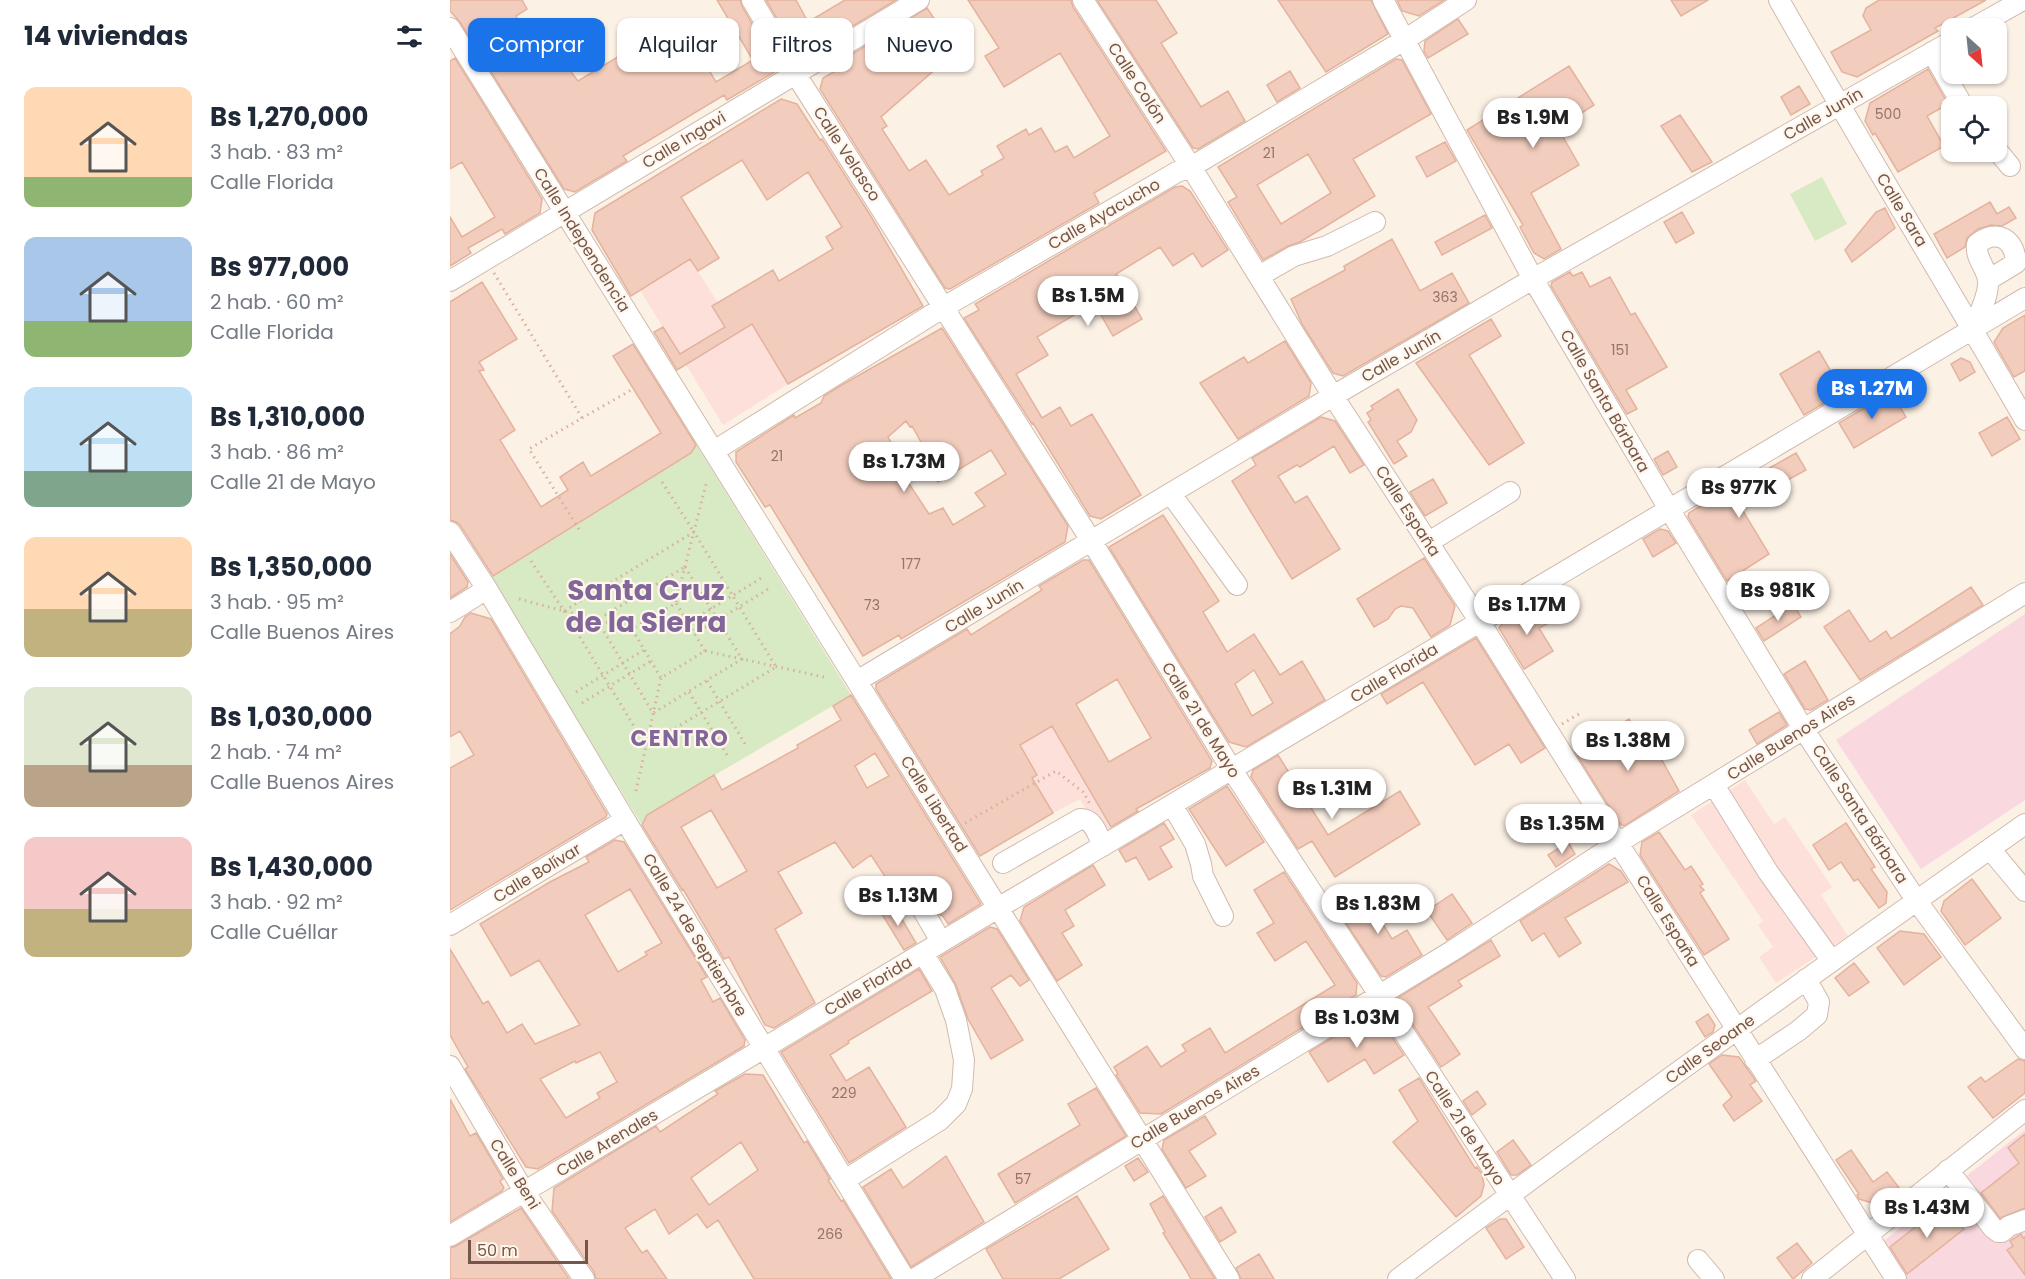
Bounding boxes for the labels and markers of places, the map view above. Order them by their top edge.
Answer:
pin: Bs 1.9M [1478,98,1588,149]
pin: Bs 1.5M [1033,276,1143,327]
pin: Bs 1.27M [1810,369,1934,420]
pin: Bs 1.73M [842,442,966,493]
pin: Bs 977K [1684,468,1794,519]
pin: Bs 981K [1723,571,1833,622]
pin: Bs 1.17M [1465,585,1589,636]
pin: Bs 1.38M [1566,721,1690,772]
pin: Bs 1.31M [1270,769,1394,820]
pin: Bs 1.35M [1500,804,1624,855]
pin: Bs 1.13M [836,876,960,927]
pin: Bs 1.83M [1316,884,1440,935]
pin: Bs 1.03M [1295,998,1419,1049]
pin: Bs 1.43M [1865,1188,1989,1239]

